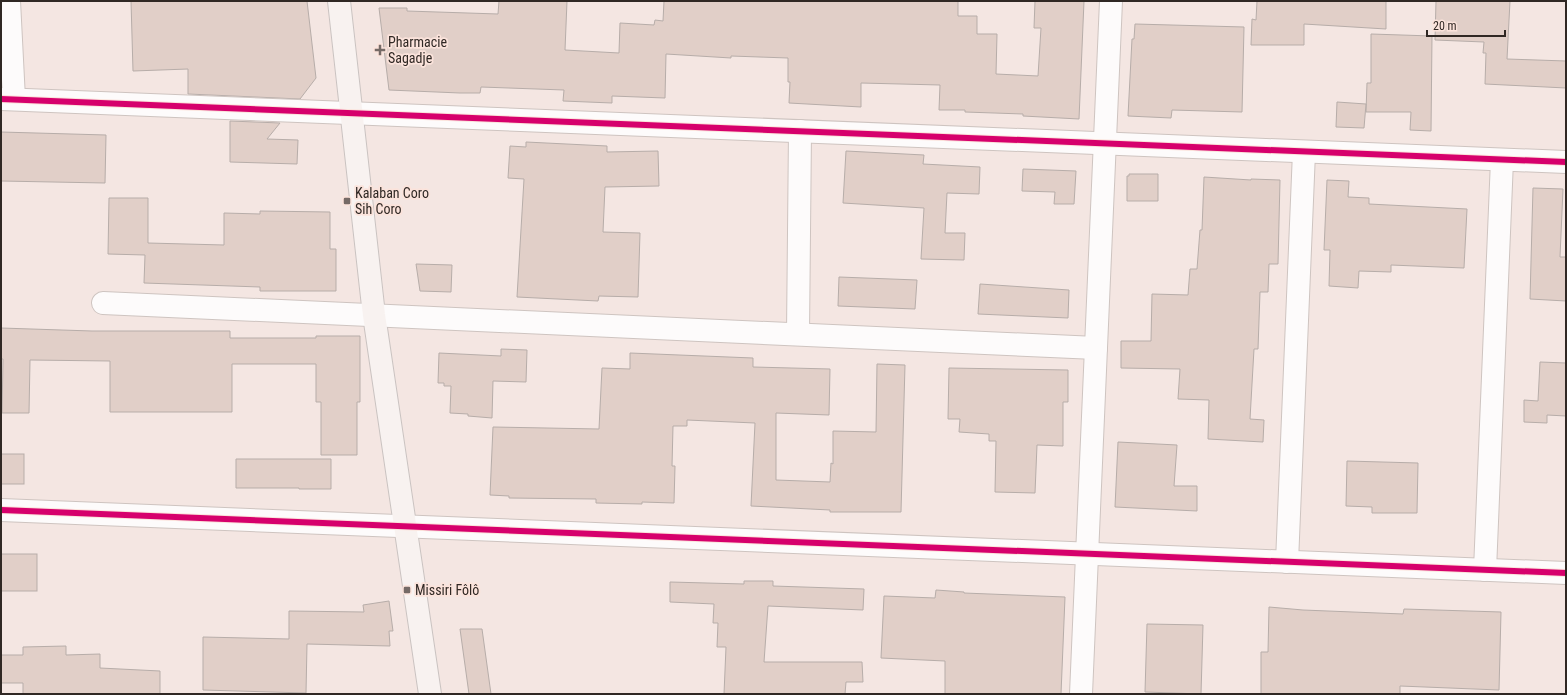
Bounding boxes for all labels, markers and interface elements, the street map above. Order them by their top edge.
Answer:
scale bar [1427,12,1505,38]
text: 20 m [1433,19,1457,33]
place label: Pharmacie Sagadje [388,34,447,66]
marker: Pharmacie Sagadje [375,45,385,55]
place label: Kalaban Coro Sih Coro [355,185,429,217]
marker: Kalaban Coro Sih Coro [342,196,352,206]
place label: Missiri Fôlô [415,582,479,598]
marker: Missiri Fôlô [402,585,412,595]

